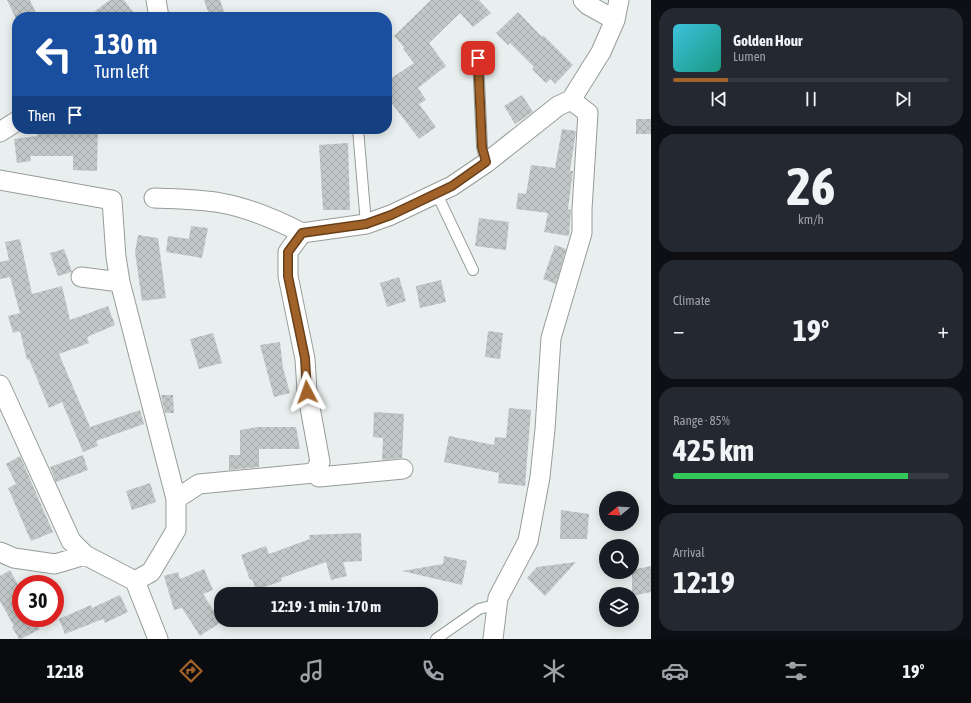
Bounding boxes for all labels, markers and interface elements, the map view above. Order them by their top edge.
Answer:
icon: left [28,28,80,80]
text: 130 m [94,28,157,60]
text: Golden Hour [733,32,803,49]
pin [461,41,495,75]
icon: arrive [467,47,489,69]
text: Lumen [733,49,766,64]
text: Turn left [94,61,149,82]
icon: previous [708,88,730,110]
icon: pause [800,88,822,110]
icon: next [892,88,914,110]
icon: arrive [64,104,86,126]
text: Then [28,107,56,124]
text: 26 [787,156,835,216]
text: km/h [798,212,824,227]
text: Climate [673,293,710,308]
text: 19° [793,313,829,347]
text: − [673,317,684,343]
text: + [938,317,949,343]
position arrow [286,371,328,413]
text: Range · 85% [673,413,730,428]
text: 425 km [673,433,754,467]
north arrow [599,491,639,531]
map controls [599,491,639,627]
button: search [599,539,639,579]
text: Arrival [673,545,705,560]
text: 12:19 [673,565,735,599]
speed limit sign: 30 [12,575,64,627]
button: layers [599,587,639,627]
text: 12:19 · 1 min · 170 m [271,598,381,615]
icon: directions [177,657,205,685]
icon: music [298,657,326,685]
icon: phone [419,657,447,685]
icon: climate [540,657,568,685]
icon: car [661,657,689,685]
icon: filters [782,657,810,685]
text: 12:18 [47,661,84,682]
text: 19° [903,661,924,682]

